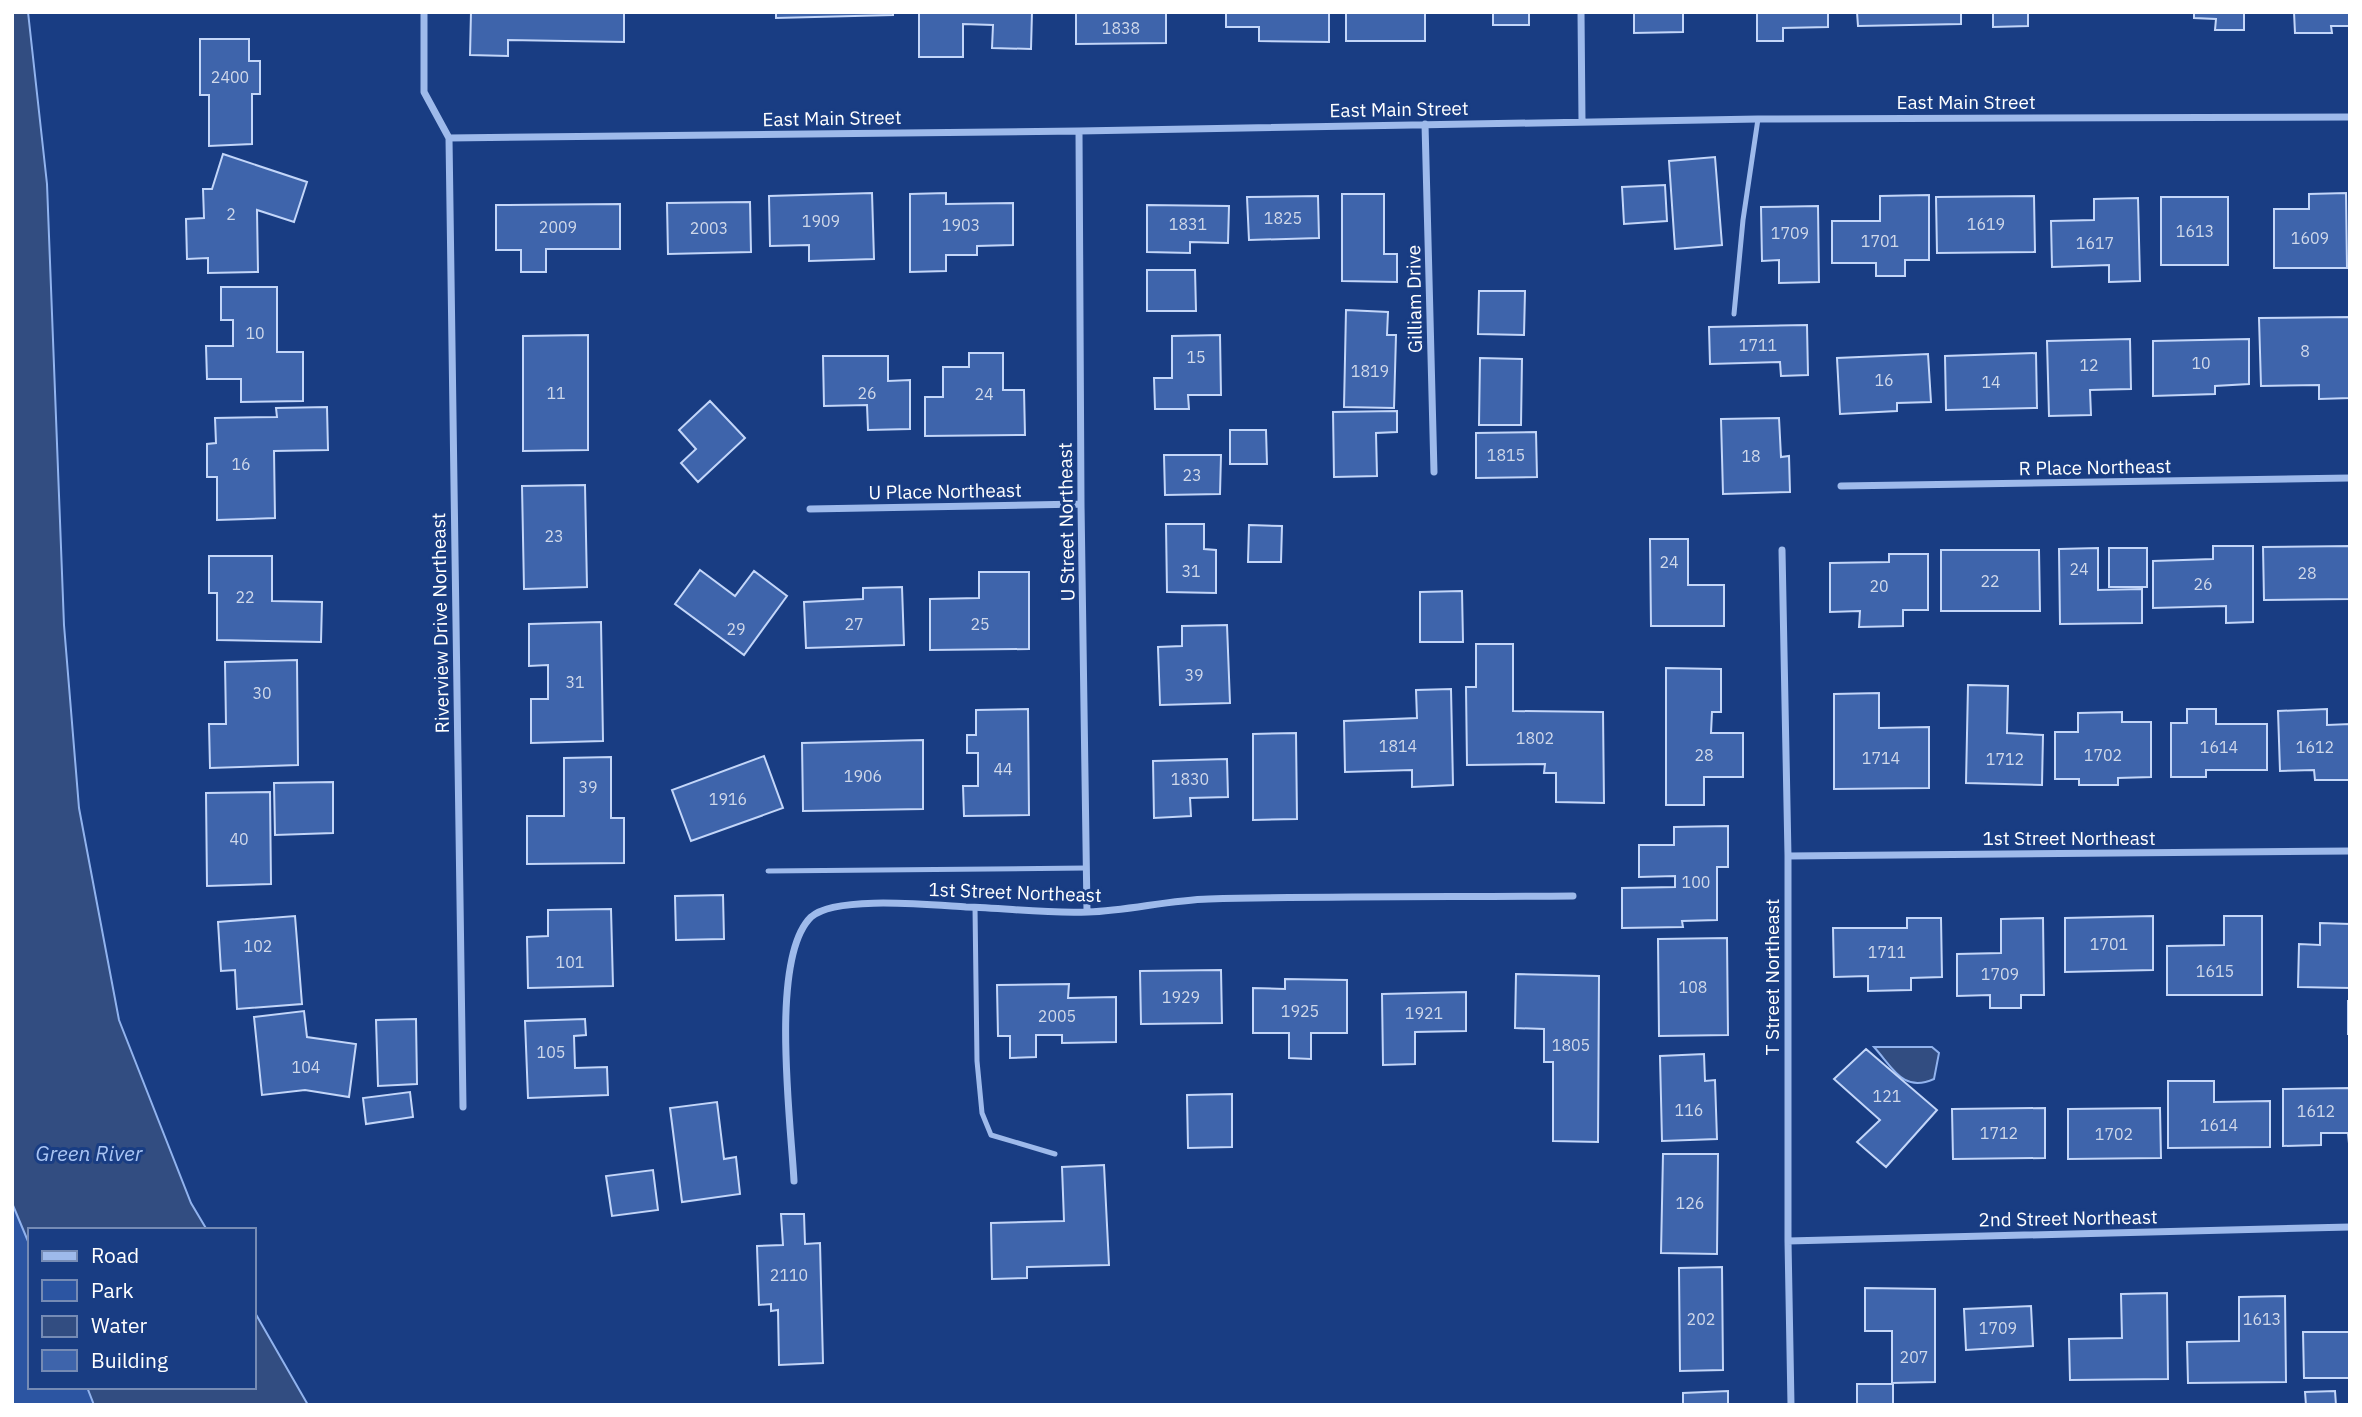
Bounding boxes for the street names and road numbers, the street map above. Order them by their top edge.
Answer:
street label: East Main Street [1896,90,2036,114]
street label: East Main Street [1329,96,1469,122]
street label: East Main Street [762,105,902,131]
street label: Gilliam Drive [1401,245,1427,353]
street label: U Street Northeast [1053,442,1079,602]
street label: R Place Northeast [2018,454,2172,480]
street label: U Place Northeast [868,478,1022,504]
street label: Riverview Drive Northeast [426,512,454,734]
street label: 1st Street Northeast [1982,826,2156,850]
street label: 1st Street Northeast [928,877,1102,907]
street label: T Street Northeast [1760,899,1784,1055]
street label: 2nd Street Northeast [1978,1204,2158,1232]

